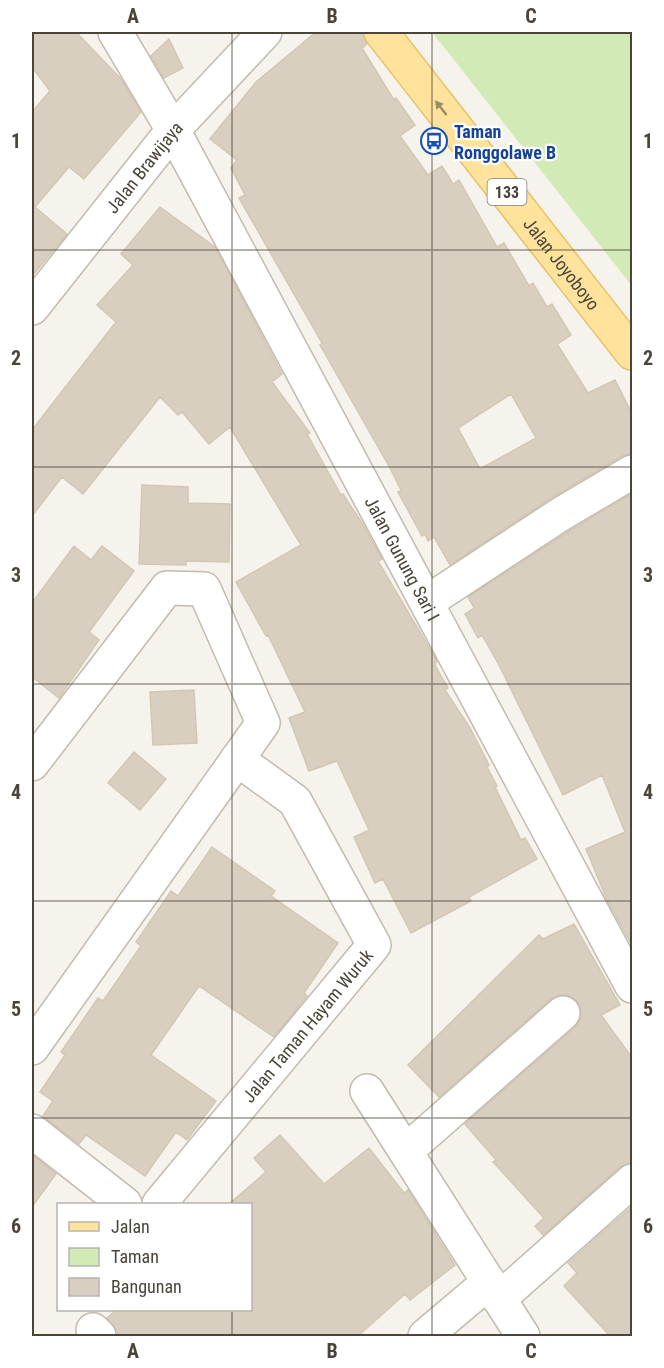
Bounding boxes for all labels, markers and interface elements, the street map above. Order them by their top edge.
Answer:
text: A [127,4,139,28]
text: B [326,4,338,28]
text: C [525,4,537,28]
one-way arrow [435,100,447,116]
street label: Jalan Brawijaya [101,117,186,217]
place label: Taman Ronggolawe B [454,121,556,163]
bus stop icon: Taman Ronggolawe B [419,126,449,156]
text: 1 [11,129,21,153]
text: 1 [643,129,653,153]
road number: 133 [488,179,526,205]
street label: Jalan Joyoboyo [520,213,605,314]
text: 2 [11,346,21,370]
text: 2 [643,346,653,370]
street label: Jalan Gunung Sari I [361,493,445,624]
text: 3 [11,563,21,587]
text: 3 [643,563,653,587]
text: 4 [11,780,21,804]
text: 4 [643,780,653,804]
street label: Jalan Taman Hayam Wuruk [238,945,377,1106]
text: 5 [11,997,21,1021]
text: 5 [643,997,653,1021]
legend [57,1203,252,1311]
text: 6 [11,1214,21,1238]
text: 6 [643,1214,653,1238]
text: Jalan [111,1216,150,1237]
text: Taman [111,1246,159,1267]
text: Bangunan [111,1276,182,1297]
text: A [127,1339,139,1363]
text: B [326,1339,338,1363]
text: C [525,1339,537,1363]

